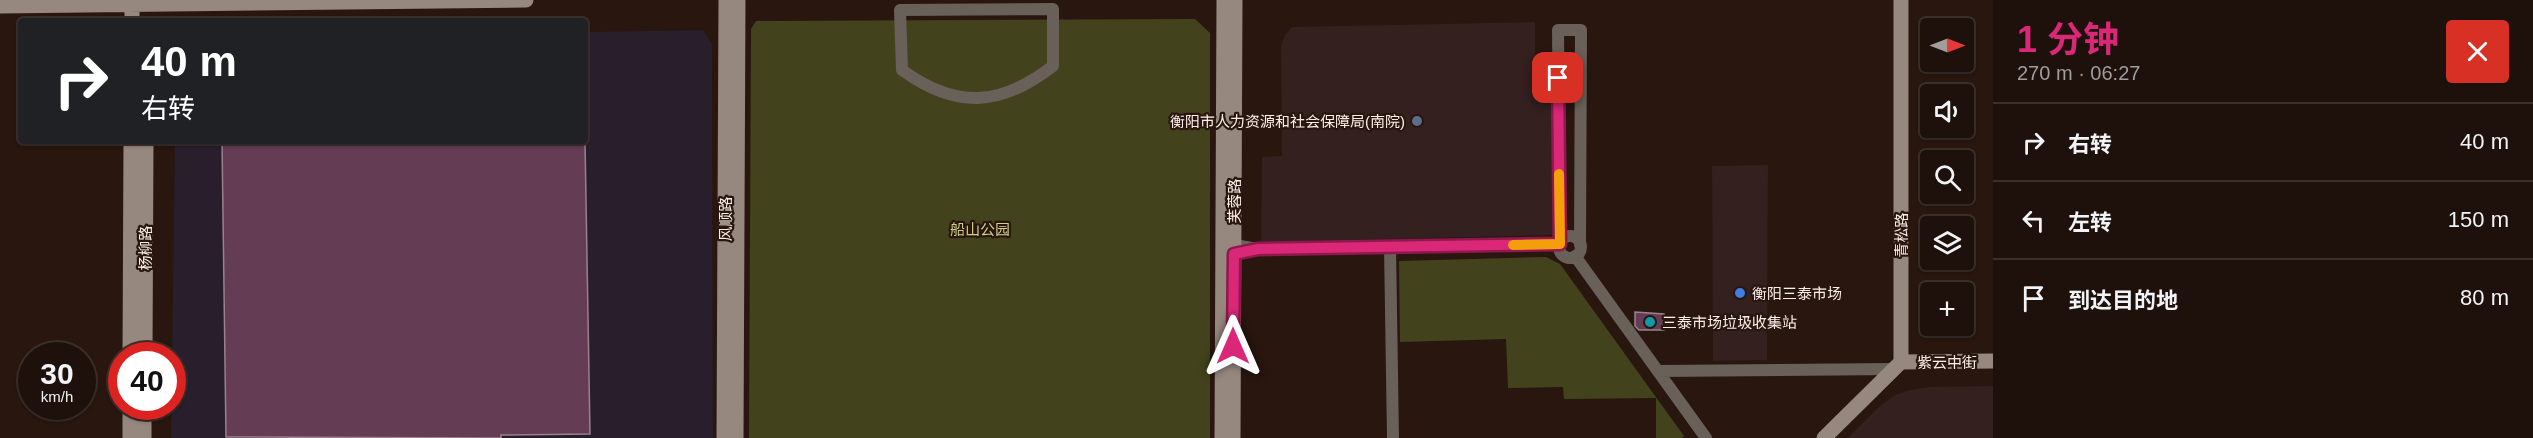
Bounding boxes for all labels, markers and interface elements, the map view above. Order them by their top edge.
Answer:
north arrow [1920,18,1974,72]
map controls [1920,18,1974,336]
text: 1 分钟 [2017,19,2119,60]
button: close [2446,20,2509,83]
text: 40 m [141,38,237,85]
icon: right [42,42,120,120]
pin [1532,52,1583,103]
icon: arrive [1541,61,1574,94]
text: 270 m · 06:27 [2017,62,2140,84]
button: sound [1920,84,1974,138]
text: 右转 [141,94,195,124]
place label: 衡阳市人力资源和社会保障局(南院) [1170,113,1405,130]
marker: 衡阳市人力资源和社会保障局(南院) [1410,114,1424,128]
icon: right [2017,126,2050,159]
text: 40 m [2460,129,2509,154]
text: 右转 [2068,132,2112,157]
button: search [1920,150,1974,204]
street label: 芙蓉路 [1226,178,1243,224]
street label: 风顺路 [717,196,734,242]
icon: left [2017,204,2050,237]
text: 150 m [2448,207,2509,232]
text: 左转 [2068,210,2112,235]
street label: 青松路 [1893,212,1910,258]
button: layers [1920,216,1974,270]
park label: 船山公园 [950,221,1010,238]
street label: 杨柳路 [137,225,154,271]
button: + [1920,282,1974,336]
icon: arrive [2017,282,2050,315]
place label: 衡阳三泰市场 [1752,285,1842,302]
text: 80 m [2460,285,2509,310]
marker: 衡阳三泰市场 [1733,286,1747,300]
text: 到达目的地 [2068,288,2178,313]
position arrow [1201,314,1265,378]
place label: 三泰市场垃圾收集站 [1662,314,1797,331]
marker: 三泰市场垃圾收集站 [1643,315,1657,329]
speed limit sign: 40 [108,342,186,420]
street label: 紫云中街 [1917,354,1977,371]
text: 30 [40,357,74,390]
text: km/h [41,388,73,405]

